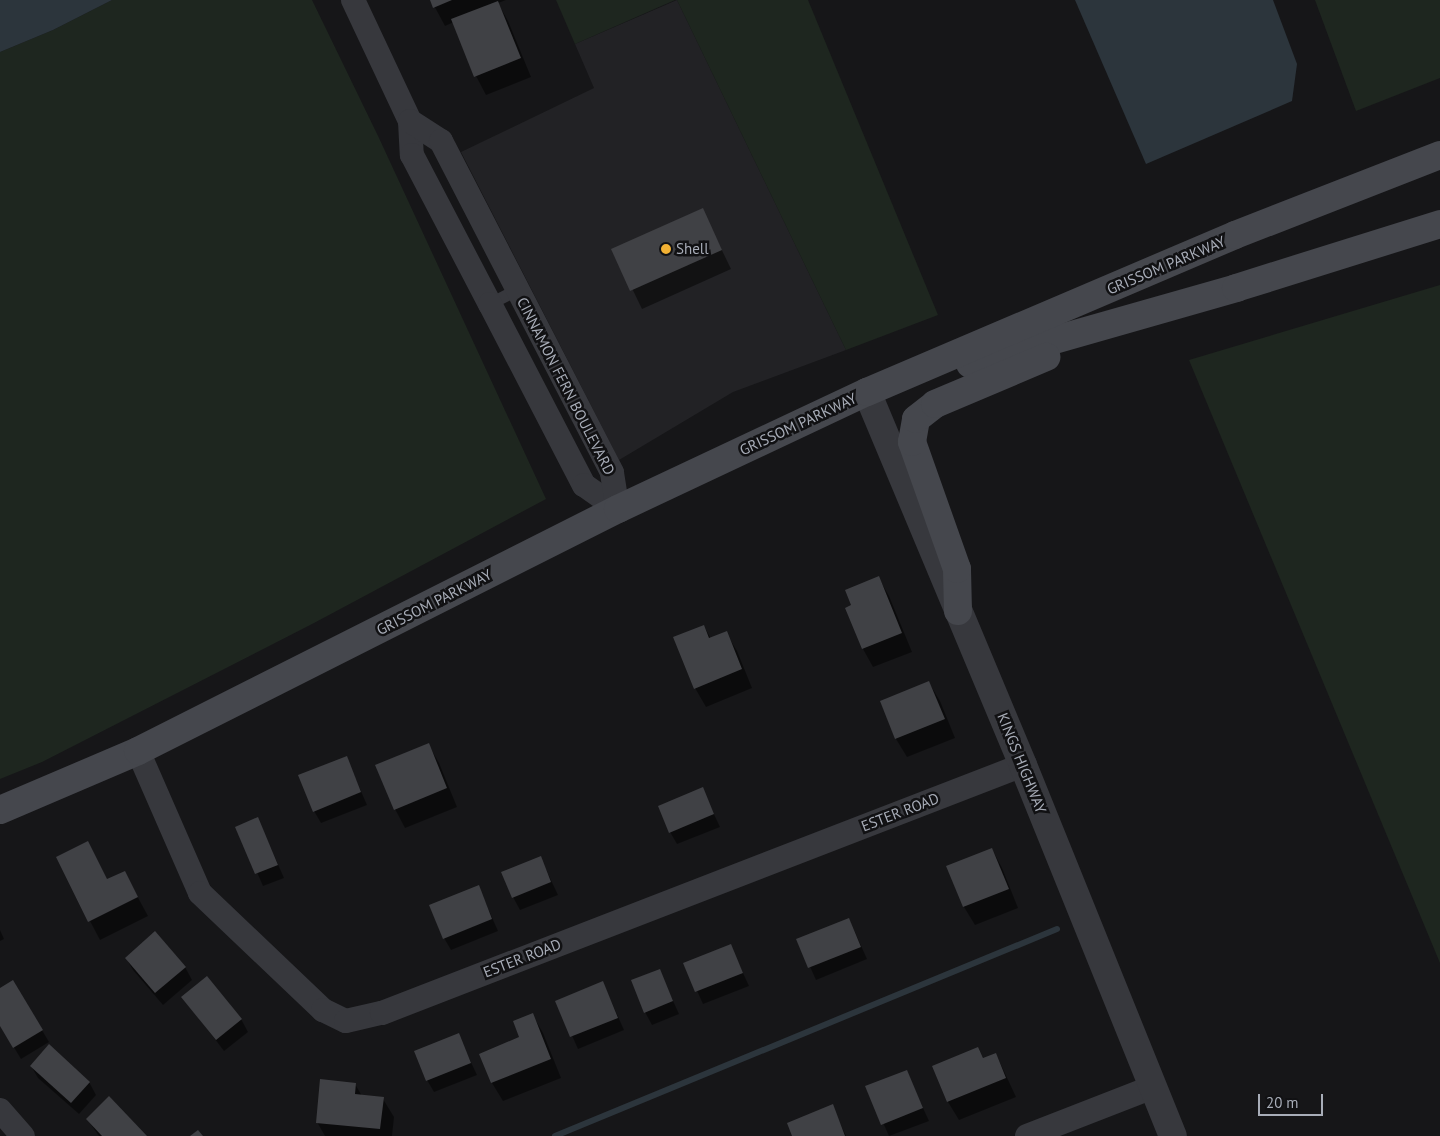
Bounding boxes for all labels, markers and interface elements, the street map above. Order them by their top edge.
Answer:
street label: GRISSOM PARKWAY [1104,232,1228,298]
place label: Shell [676,240,709,258]
marker: Shell [660,243,672,255]
street label: CINNAMON FERN BOULEVARD [513,294,619,478]
street label: GRISSOM PARKWAY [737,389,859,459]
street label: GRISSOM PARKWAY [373,565,495,639]
street label: KINGS HIGHWAY [994,710,1050,816]
street label: ESTER ROAD [858,789,942,835]
street label: ESTER ROAD [480,935,564,981]
scale bar [1260,1084,1325,1116]
text: 20 m [1266,1093,1299,1112]

